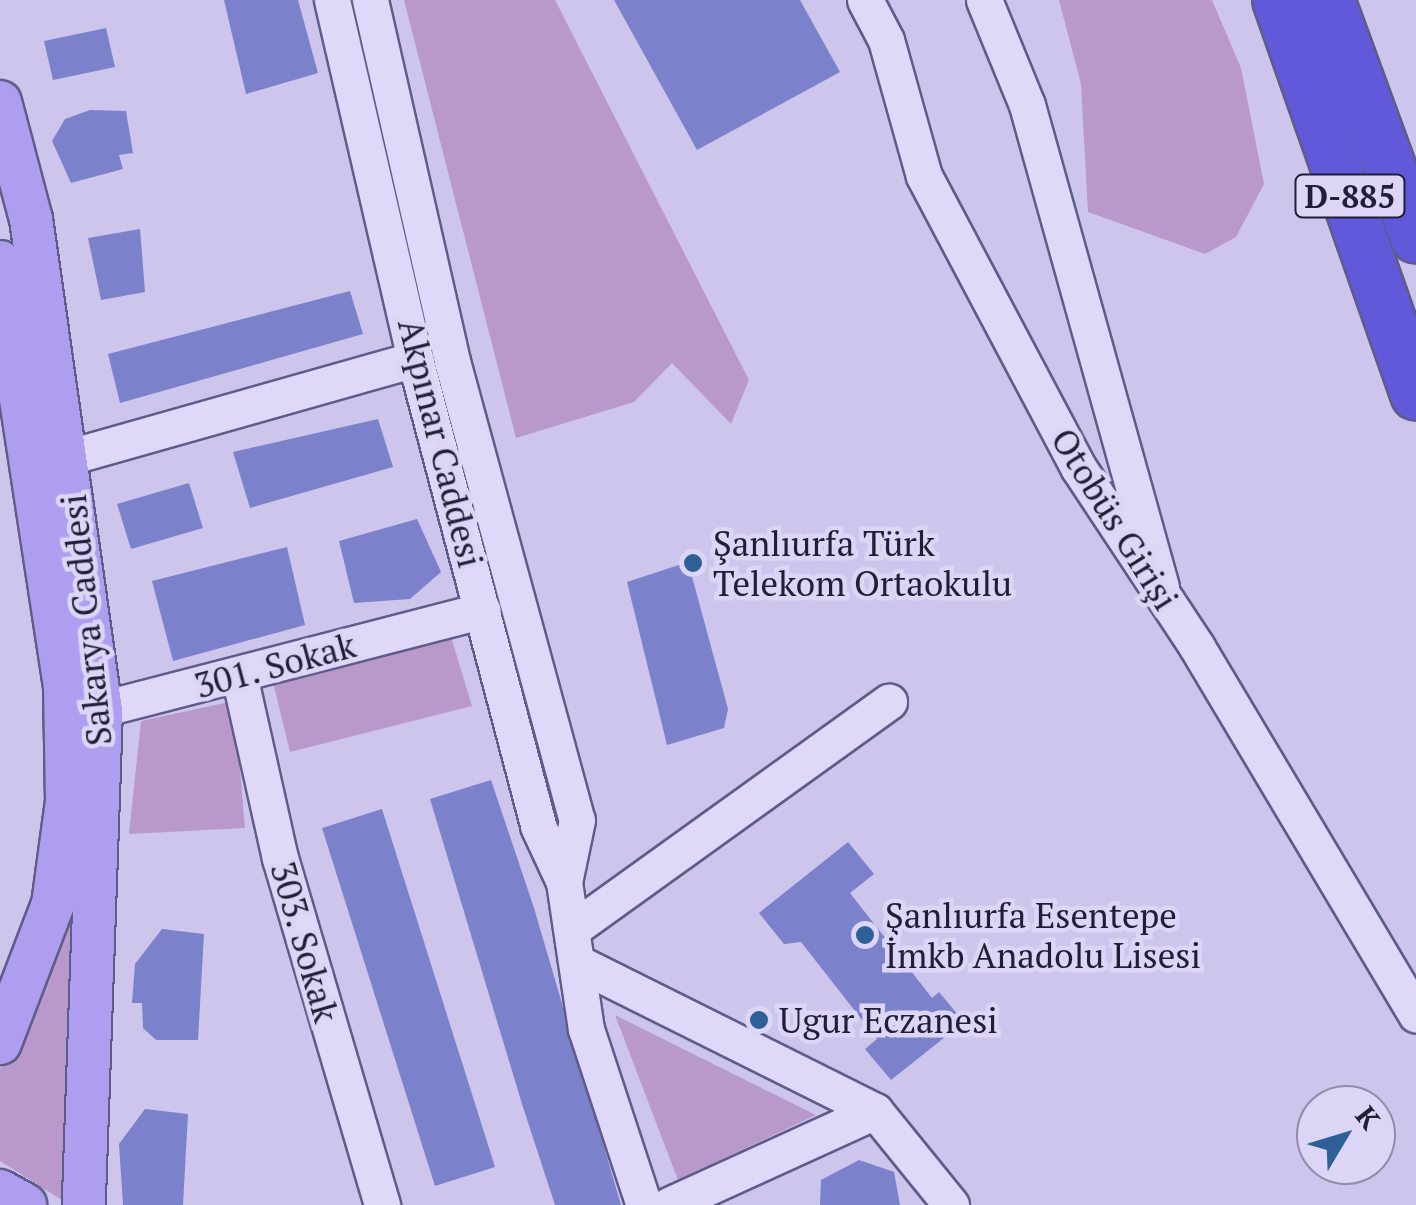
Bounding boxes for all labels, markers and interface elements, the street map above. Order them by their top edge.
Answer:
road number: D-885 [1292,169,1408,223]
street label: Akpınar Caddesi [390,314,492,572]
street label: Otobüs Girişi [1043,421,1187,617]
street label: Sakarya Caddesi [52,492,120,748]
place label: Şanlıurfa Türk Telekom Ortaokulu [713,522,1012,604]
marker: Şanlıurfa Türk Telekom Ortaokulu [682,552,704,574]
street label: 301. Sokak [189,623,361,707]
street label: 303. Sokak [262,856,348,1028]
place label: Şanlıurfa Esentepe İmkb Anadolu Lisesi [885,894,1202,976]
marker: Şanlıurfa Esentepe İmkb Anadolu Lisesi [854,924,876,946]
place label: Ugur Eczanesi [779,999,998,1041]
marker: Ugur Eczanesi [748,1009,770,1031]
north arrow [1296,1085,1396,1185]
text: K [1348,1098,1389,1137]

